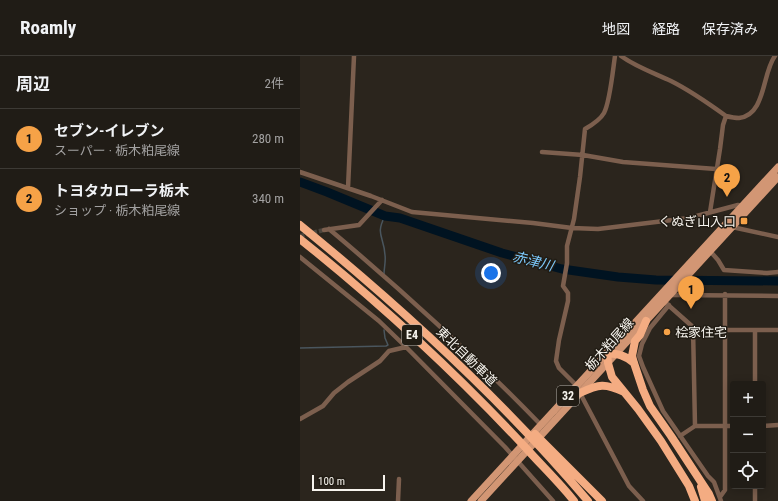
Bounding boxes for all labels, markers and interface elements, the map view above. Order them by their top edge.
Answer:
text: Roamly [20,16,76,39]
text: 地図 [602,21,630,37]
text: 経路 [652,21,680,37]
text: 保存済み [702,21,758,37]
text: 周辺 [16,74,50,94]
text: 2件 [265,76,284,91]
text: セブン-イレブン [54,122,164,140]
text: 1 [26,131,32,146]
text: 280 m [252,131,284,146]
text: スーパー · 栃木粕尾線 [54,143,180,158]
pin: 2 [714,164,740,197]
text: トヨタカローラ栃木 [54,182,189,200]
text: 2 [26,191,32,206]
text: 340 m [252,191,284,206]
text: ショップ · 栃木粕尾線 [54,203,180,218]
place label: くぬぎ山入口 [658,214,736,229]
marker: くぬぎ山入口 [739,216,749,226]
water label: 赤津川 [511,248,557,274]
your location [481,263,501,283]
pin: 1 [678,276,704,309]
street label: 栃木粕尾線 [582,315,637,374]
street label: 東北自動車道 [433,324,500,389]
road number: E4 [402,325,422,345]
place label: 桧家住宅 [675,325,727,340]
marker: 桧家住宅 [662,327,672,337]
map controls [730,381,766,489]
button: + [730,381,766,417]
road number: 32 [557,386,579,406]
button: − [730,417,766,453]
button: locate [730,453,766,489]
scale bar [312,473,385,492]
text: 100 m [318,475,345,488]

